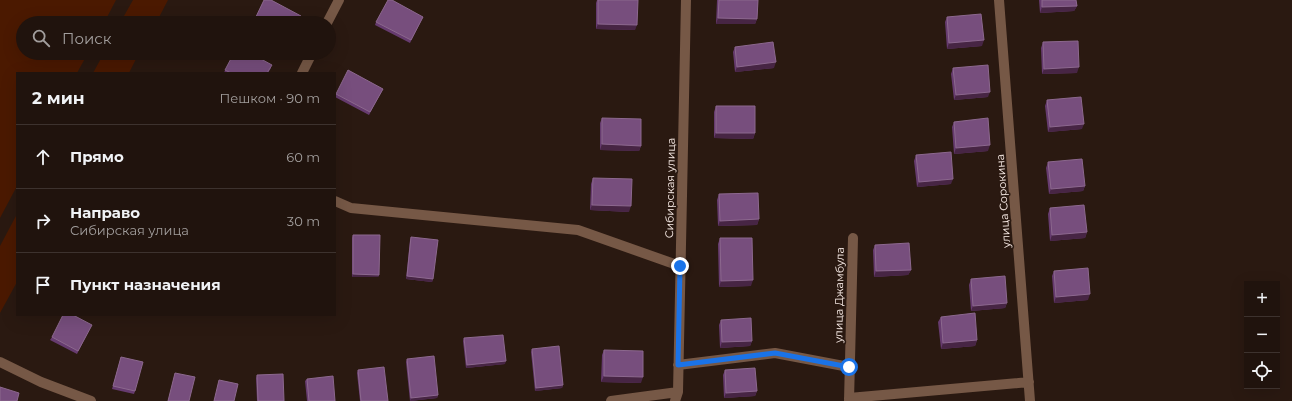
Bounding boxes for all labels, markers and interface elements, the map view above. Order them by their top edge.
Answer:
search box [16,16,336,60]
icon: search [30,27,52,49]
text: Поиск [62,29,111,48]
text: 2 мин [32,88,85,108]
text: Пешком · 90 m [219,90,320,106]
street label: Сибирская улица [662,138,678,238]
icon: ahead [32,146,54,168]
text: Прямо [70,147,124,166]
text: 60 m [286,149,320,165]
street label: улица Сорокина [993,154,1013,249]
text: Направо [70,203,140,222]
icon: right [32,210,54,232]
text: 30 m [287,213,320,229]
text: Сибирская улица [70,222,189,238]
street label: улица Джамбула [831,247,847,344]
route end [671,257,689,275]
icon: arrive [32,274,54,296]
text: Пункт назначения [70,275,221,294]
map controls [1244,281,1280,389]
button: + [1244,281,1280,317]
button: − [1244,317,1280,353]
button: locate [1244,353,1280,389]
route start [840,358,858,376]

